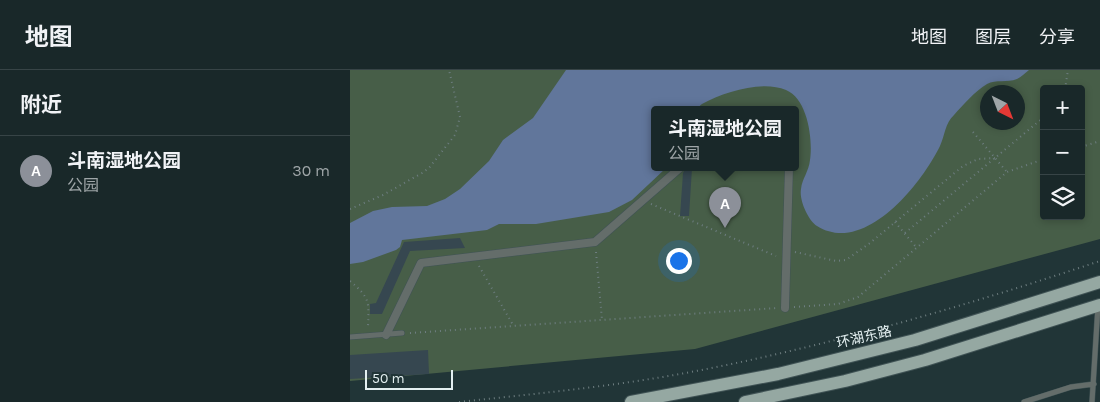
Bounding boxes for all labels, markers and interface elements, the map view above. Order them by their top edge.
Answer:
text: 地图 [25,23,73,51]
text: 地图 [911,26,947,48]
text: 图层 [975,26,1011,48]
text: 分享 [1039,26,1075,48]
north arrow [980,85,1025,130]
map controls [1040,85,1085,220]
button: + [1040,85,1085,130]
text: 附近 [20,93,62,117]
popup [651,106,799,171]
text: 斗南湿地公园 [668,118,782,140]
button: − [1040,130,1085,175]
text: 公园 [668,144,700,163]
text: 斗南湿地公园 [67,150,181,172]
text: A [31,161,41,180]
text: 30 m [292,161,330,180]
button: layers [1040,175,1085,220]
text: 公园 [67,176,99,195]
pin: A [709,187,741,228]
your location [666,248,692,274]
street label: 环湖东路 [835,322,893,352]
scale bar [365,367,452,390]
text: 50 m [372,370,405,387]

